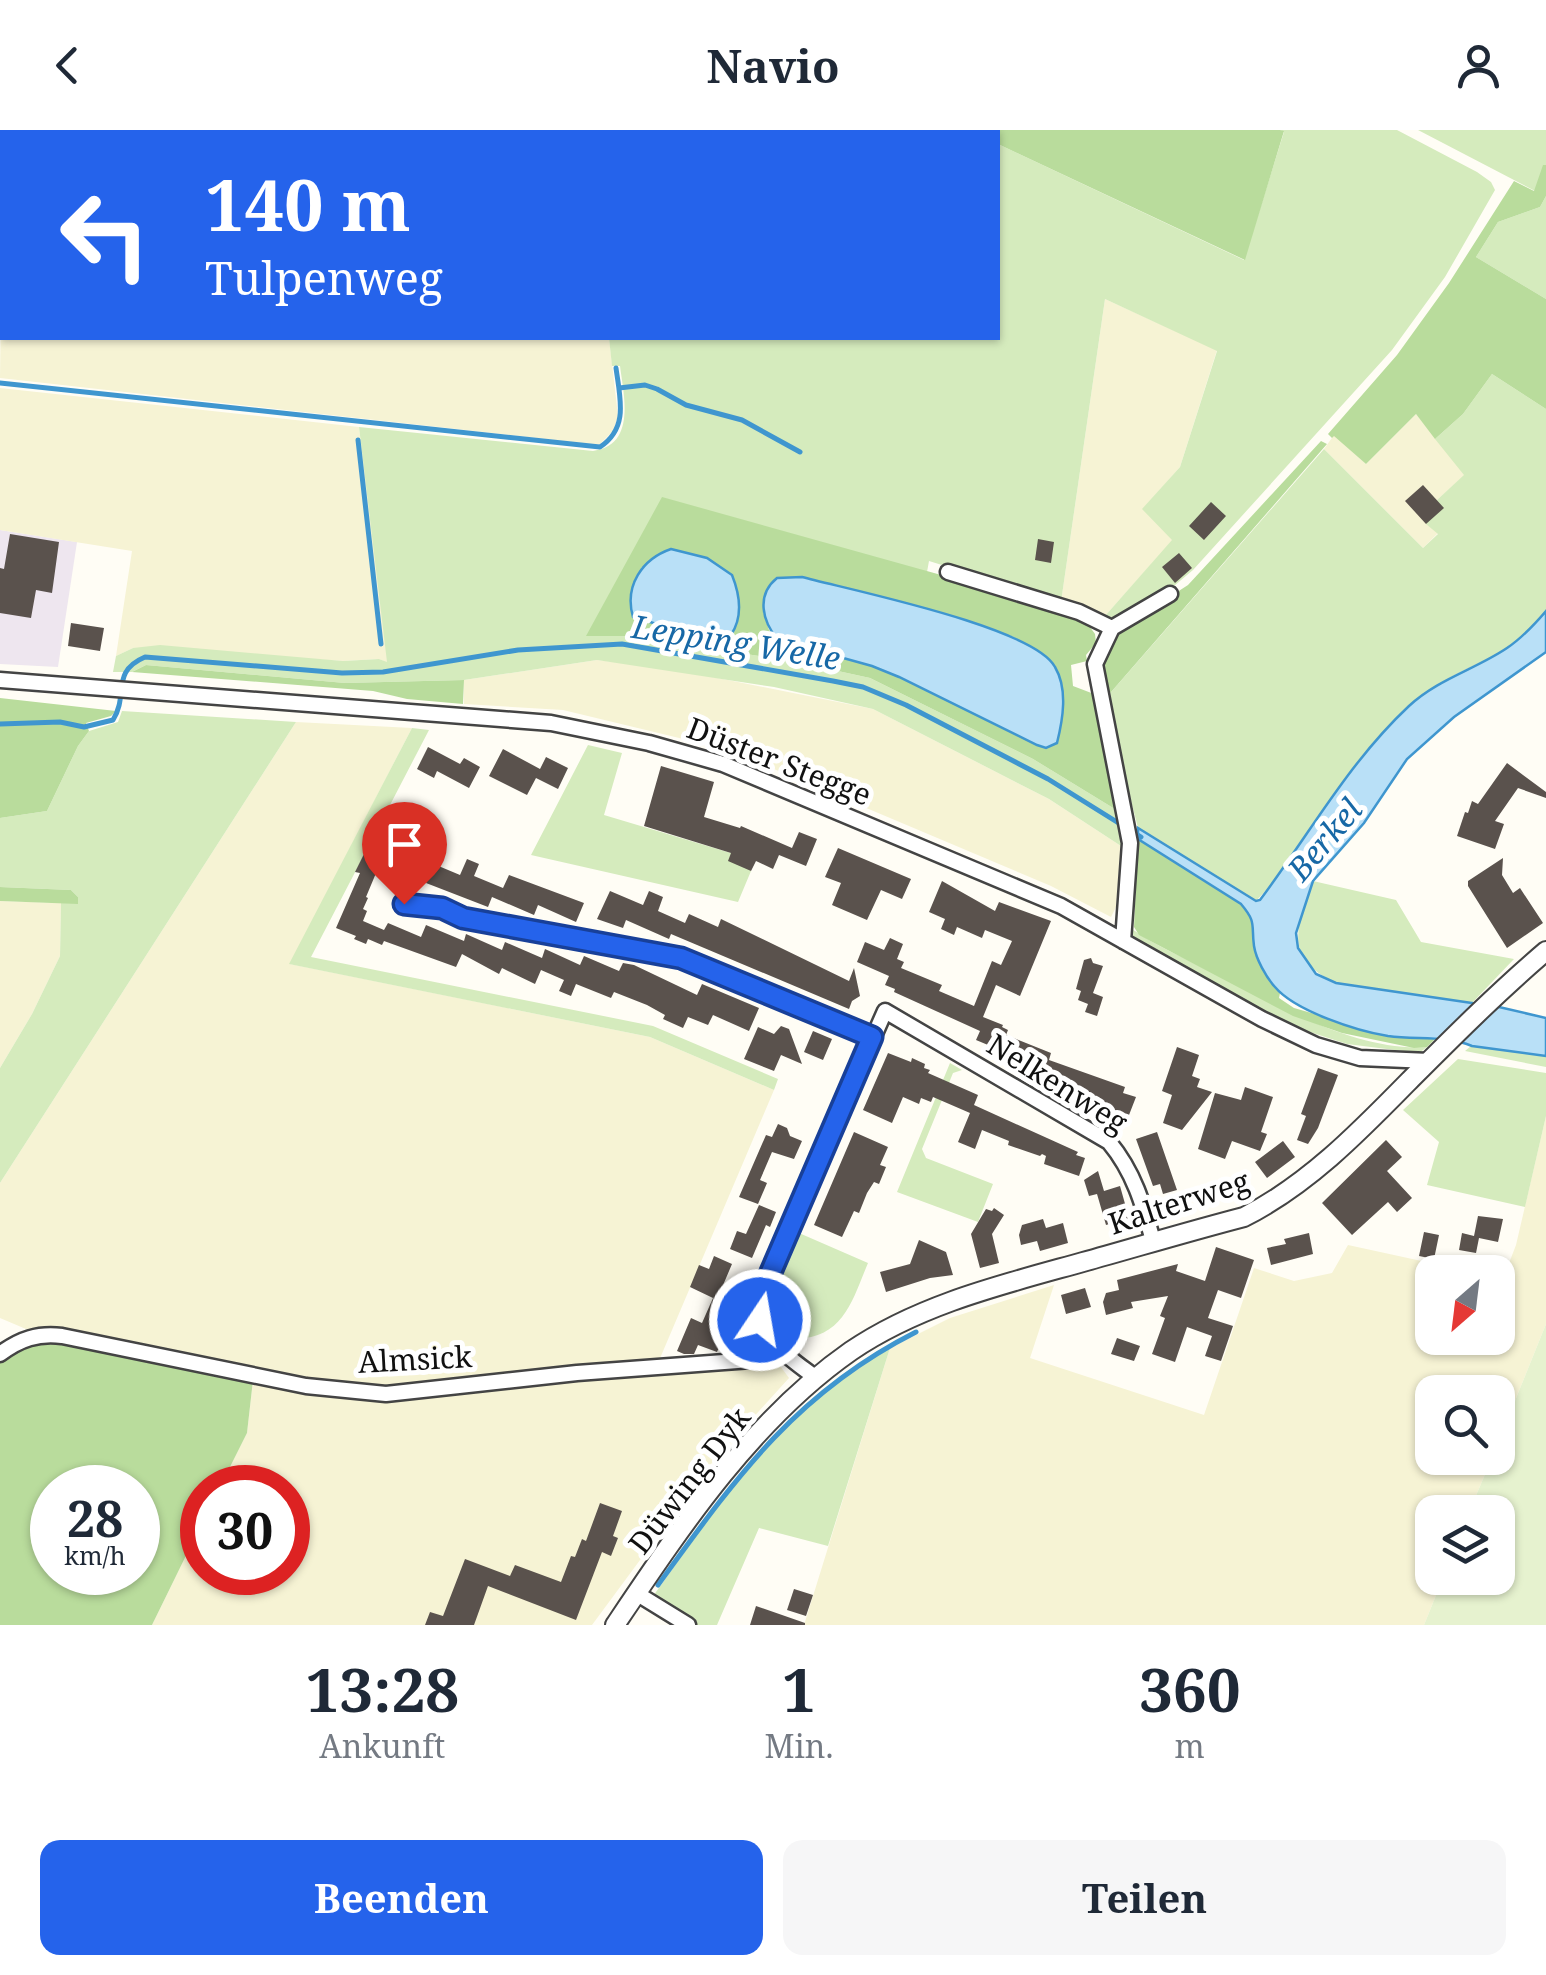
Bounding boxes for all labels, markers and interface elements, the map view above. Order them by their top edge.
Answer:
text: Navio [706,35,840,96]
icon: back [40,38,95,93]
icon: person [1451,38,1506,93]
text: 140 m [205,156,411,252]
icon: left [40,170,170,300]
text: Tulpenweg [205,247,443,308]
water label: Lepping Welle [628,604,844,679]
street label: Düster Stegge [682,707,878,815]
water label: Berkel [1276,789,1371,890]
pin [362,802,447,905]
icon: arrive [377,817,432,872]
street label: Nelkenweg [980,1023,1136,1142]
street label: Kalterweg [1103,1160,1254,1244]
north arrow [1415,1255,1515,1355]
map controls [1415,1255,1515,1595]
position arrow [708,1268,812,1372]
street label: Almsick [357,1335,473,1382]
button: search [1415,1375,1515,1475]
street label: Düwing Dyk [619,1398,759,1562]
speed limit sign: 30 [180,1465,310,1595]
text: 28 [67,1484,123,1552]
button: layers [1415,1495,1515,1595]
text: km/h [64,1538,126,1572]
text: 13:28 [305,1648,459,1730]
text: 1 [782,1648,816,1730]
text: 360 [1139,1648,1241,1730]
text: Ankunft [319,1724,445,1767]
text: Min. [765,1724,834,1767]
text: m [1175,1724,1205,1767]
button: Beenden [40,1840,763,1955]
button: Teilen [783,1840,1506,1955]

